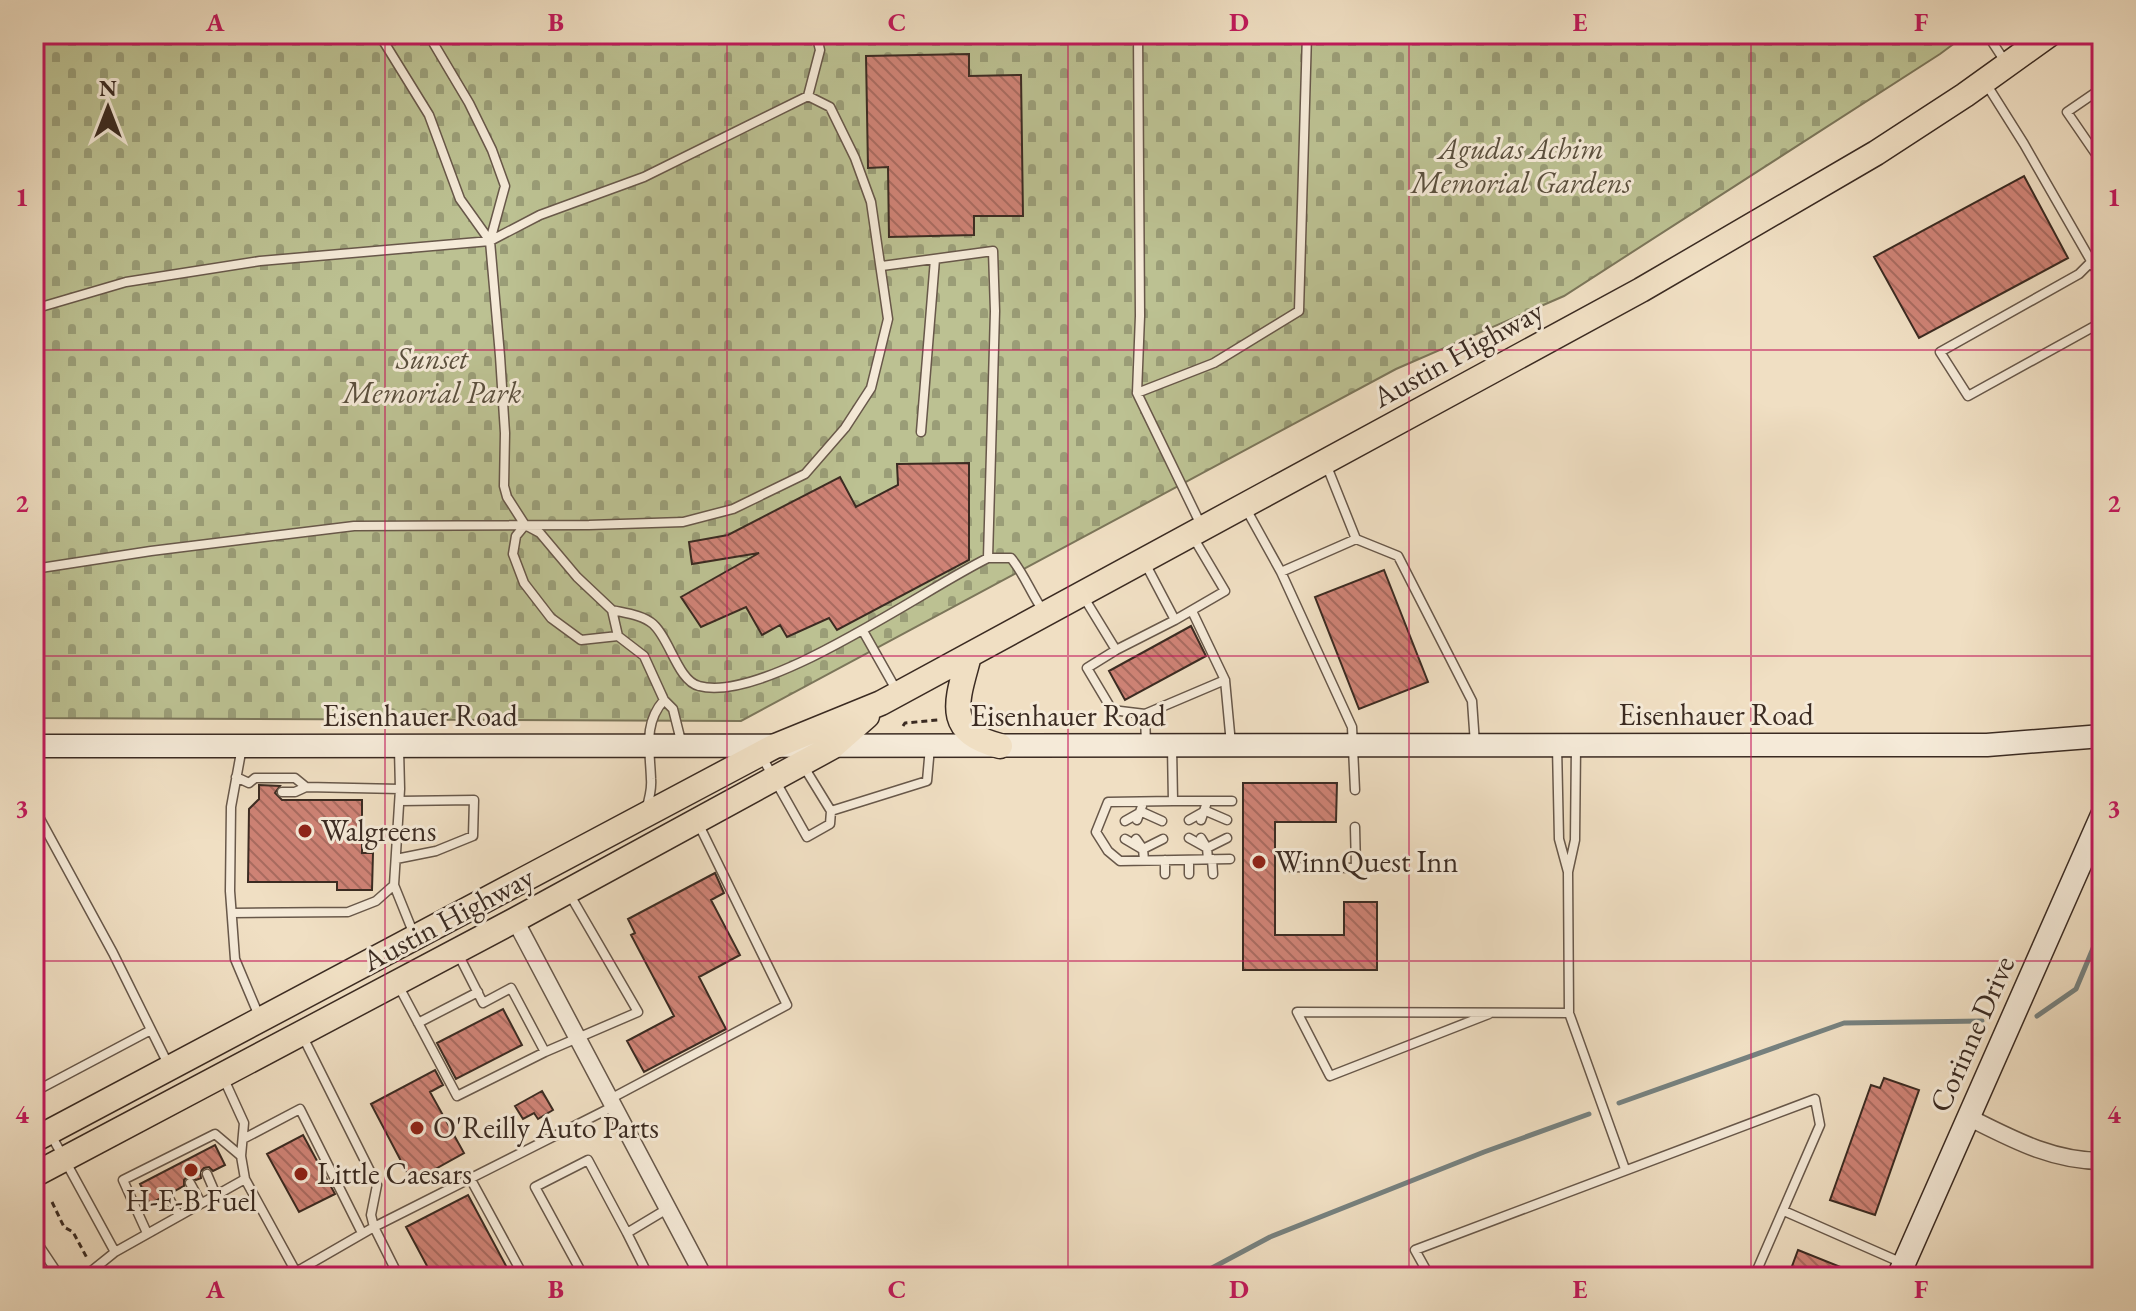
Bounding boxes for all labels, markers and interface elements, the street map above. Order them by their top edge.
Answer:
text: A [205,5,225,39]
text: B [548,5,564,39]
text: C [888,5,906,39]
text: D [1229,5,1249,39]
text: E [1573,5,1588,39]
text: F [1914,5,1928,39]
north arrow [68,68,148,148]
text: N [99,74,117,103]
park label: Agudas Achim Memorial Gardens [1409,129,1632,202]
text: 1 [15,180,29,214]
text: 1 [2107,180,2121,214]
street label: Austin Highway [1365,290,1551,417]
park label: Sunset Memorial Park [341,339,522,412]
text: 2 [15,486,29,520]
text: 2 [2107,486,2121,520]
street label: Eisenhauer Road [1618,695,1814,734]
street label: Eisenhauer Road [322,696,518,735]
street label: Eisenhauer Road [970,696,1166,735]
text: 3 [15,791,29,825]
text: 3 [2107,791,2121,825]
place label: Walgreens [321,811,436,850]
marker: Walgreens [296,822,314,840]
place label: WinnQuest Inn [1275,842,1458,881]
marker: WinnQuest Inn [1250,853,1268,871]
street label: Austin Highway [354,857,541,981]
street label: Corinne Drive [1920,950,2023,1118]
text: 4 [15,1097,29,1131]
text: 4 [2107,1097,2121,1131]
place label: O'Reilly Auto Parts [433,1108,659,1147]
marker: O'Reilly Auto Parts [408,1119,426,1137]
place label: Little Caesars [317,1154,472,1193]
marker: H-E-B Fuel [182,1161,200,1179]
marker: Little Caesars [292,1165,310,1183]
place label: H-E-B Fuel [125,1181,257,1220]
text: A [205,1272,225,1306]
text: B [548,1272,564,1306]
text: C [888,1272,906,1306]
text: D [1229,1272,1249,1306]
text: E [1573,1272,1588,1306]
text: F [1914,1272,1928,1306]

